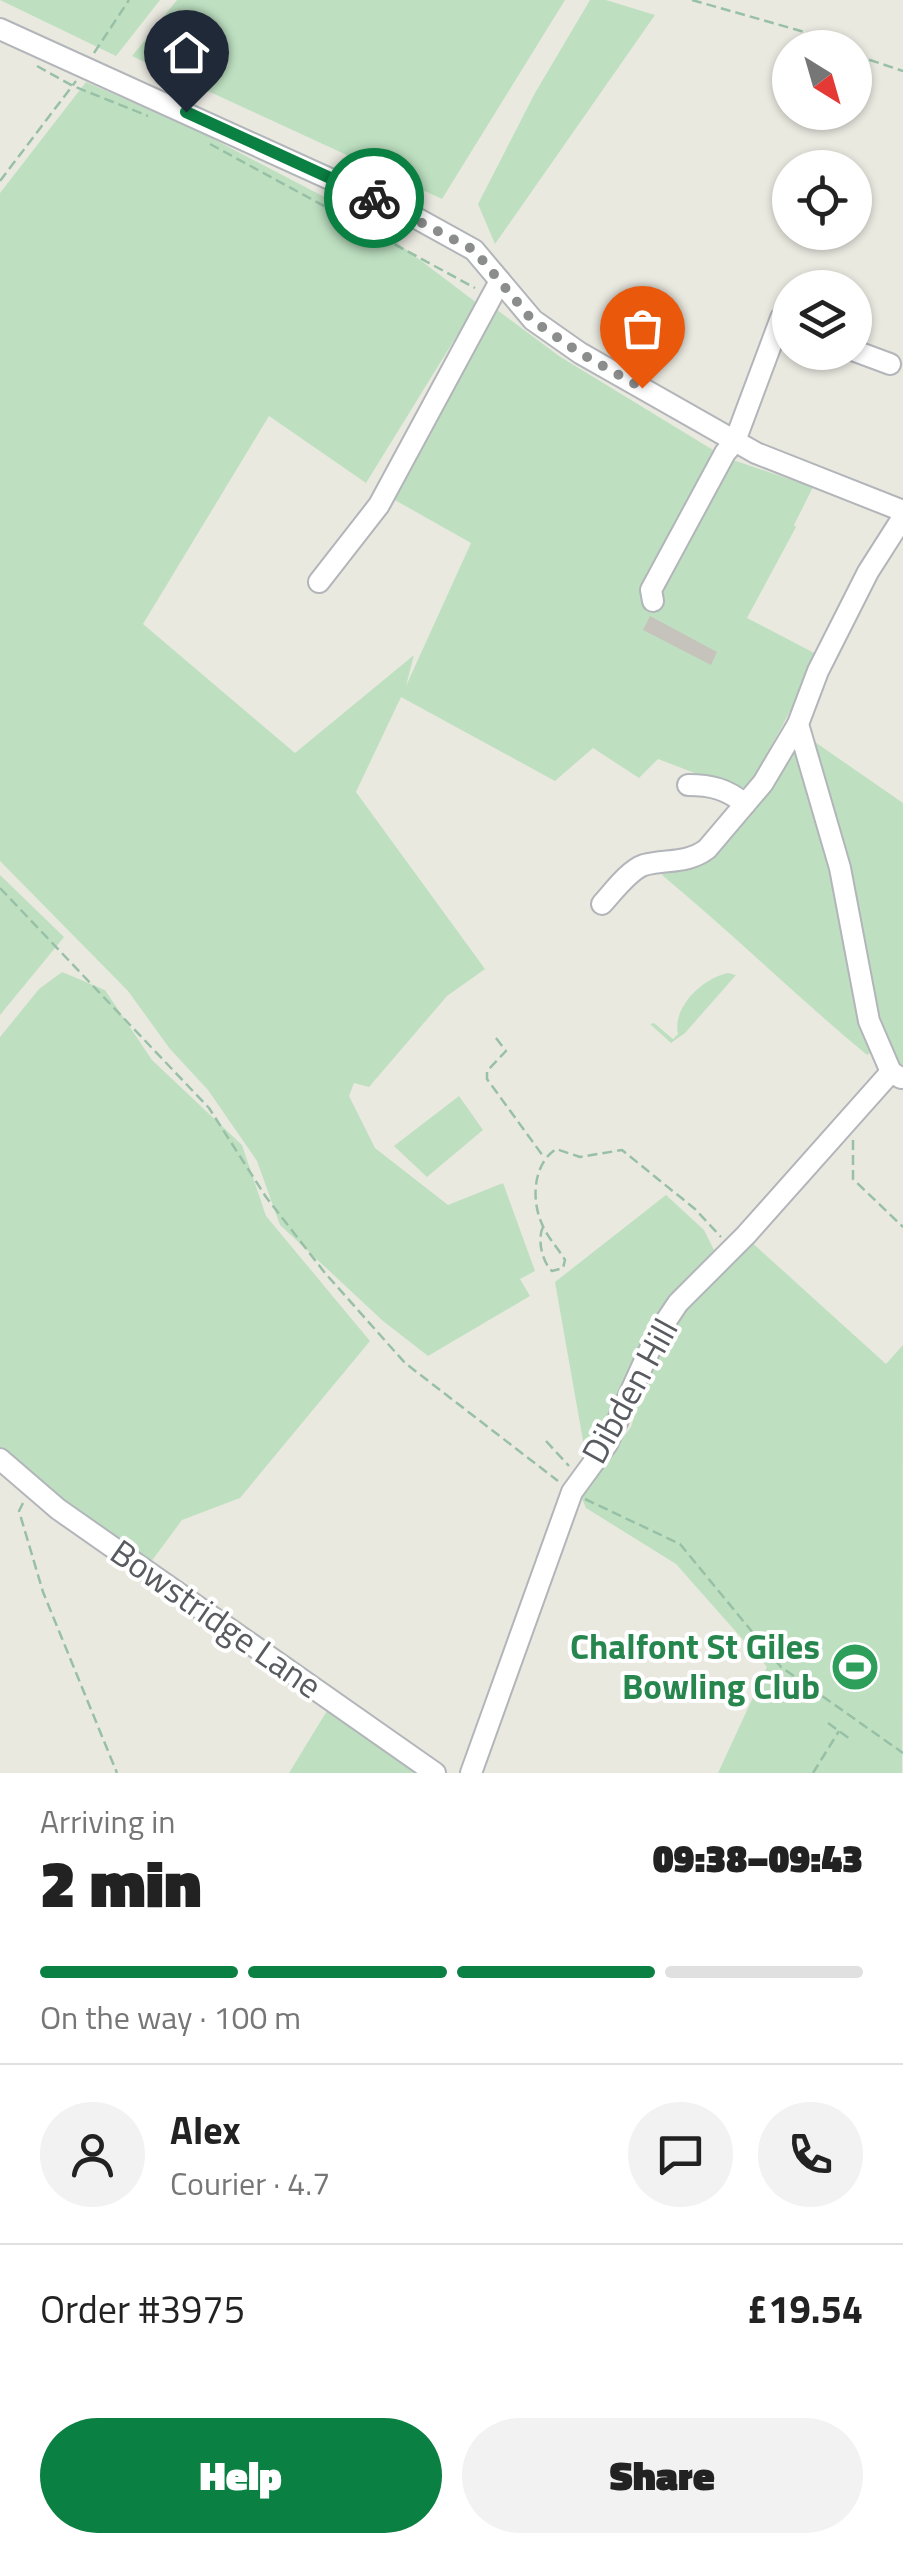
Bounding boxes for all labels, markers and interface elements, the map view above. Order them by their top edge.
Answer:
pin [144,10,229,113]
icon: home [159,25,214,80]
north arrow [772,30,872,130]
map controls [772,30,872,370]
courier [324,148,424,248]
button: locate [772,150,872,250]
icon: bike [347,171,402,226]
button: layers [772,270,872,370]
pin [600,286,685,389]
icon: bag [615,301,670,356]
street label: Dibden Hill [567,1308,691,1473]
street label: Bowstridge Lane [100,1525,333,1711]
place label: Chalfont St Giles Bowling Club [570,1619,820,1713]
sports icon: Chalfont St Giles Bowling Club [829,1641,881,1693]
text: Arriving in [40,1797,176,1845]
text: 09:38–09:43 [653,1829,863,1887]
text: 2 min [40,1833,201,1932]
text: On the way · 100 m [40,1993,301,2041]
text: Alex [170,2101,241,2159]
button: person [40,2102,145,2207]
button: chat [628,2102,733,2207]
button: phone [758,2102,863,2207]
text: Courier · 4.7 [170,2159,330,2207]
text: Order #3975 [40,2280,245,2338]
text: £19.54 [747,2280,863,2338]
button: Help [40,2418,442,2533]
button: Share [462,2418,863,2533]

